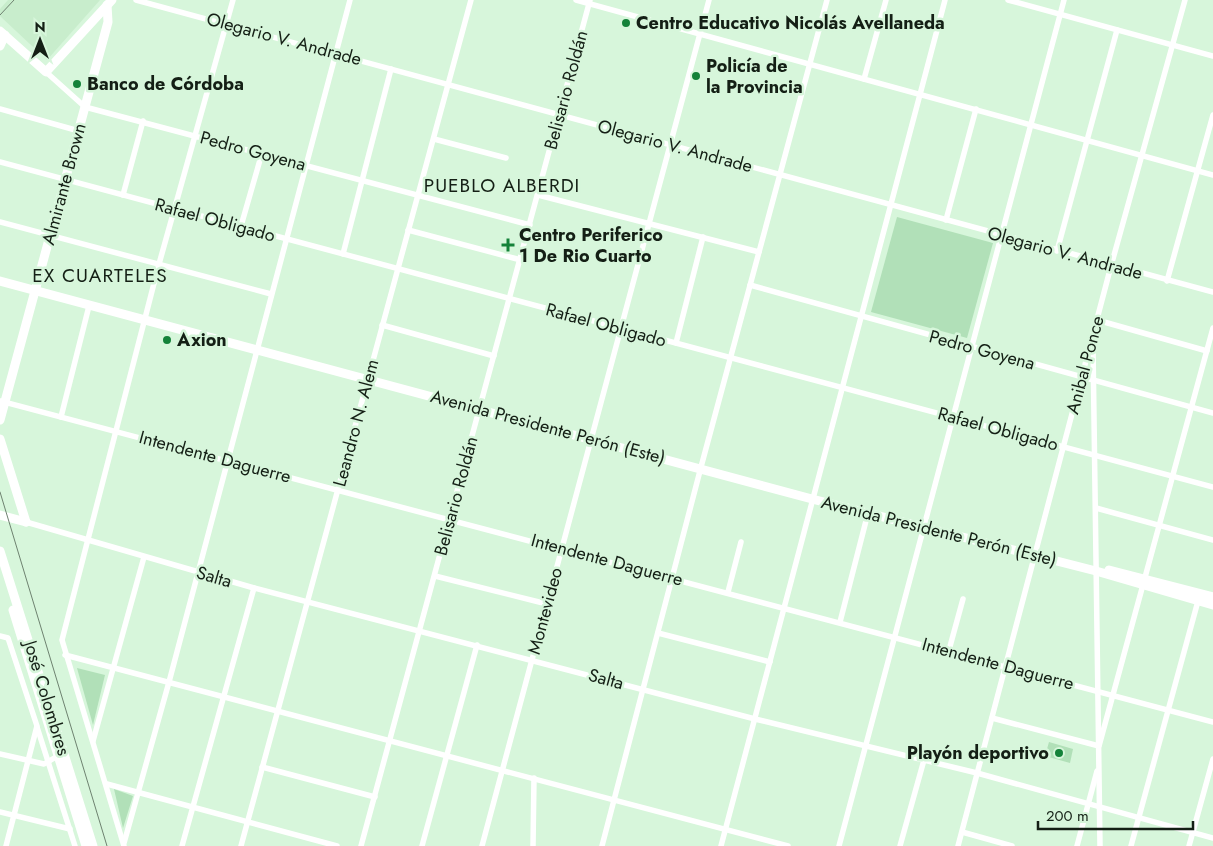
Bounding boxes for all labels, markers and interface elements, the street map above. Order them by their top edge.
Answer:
street label: Olegario V. Andrade [204,6,364,72]
place label: Centro Educativo Nicolás Avellaneda [636,10,945,36]
north arrow [15,15,65,65]
text: N [34,17,46,37]
marker: Centro Educativo Nicolás Avellaneda [620,17,632,29]
street label: Belisario Roldán [538,27,594,153]
place label: Policía de la Provincia [706,53,803,100]
marker: Policía de la Provincia [690,70,702,82]
place label: Banco de Córdoba [87,71,244,97]
marker: Banco de Córdoba [71,78,83,90]
street label: Olegario V. Andrade [595,113,755,179]
street label: Almirante Brown [35,120,93,248]
street label: Pedro Goyena [197,124,309,178]
district label: PUEBLO ALBERDI [424,172,580,199]
street label: Rafael Obligado [152,191,278,249]
street label: Olegario V. Andrade [985,220,1145,286]
place label: Centro Periferico 1 De Rio Cuarto [519,222,663,269]
marker: Centro Periferico 1 De Rio Cuarto [501,238,515,252]
district label: EX CUARTELES [32,262,168,289]
street label: Rafael Obligado [543,296,669,354]
street label: Anibal Ponce [1059,313,1111,417]
street label: Pedro Goyena [926,323,1038,377]
place label: Axion [176,327,227,353]
marker: Axion [161,334,173,346]
street label: Leandro N. Alem [326,356,386,490]
street label: Avenida Presidente Perón (Este) [428,383,668,471]
street label: Rafael Obligado [935,400,1061,458]
street label: Intendente Daguerre [136,424,294,490]
street label: Belisario Roldán [428,433,484,559]
street label: Avenida Presidente Perón (Este) [818,489,1060,573]
street label: Intendente Daguerre [528,527,686,593]
street label: Salta [193,560,235,594]
street label: Montevideo [521,564,569,657]
street label: Intendente Daguerre [919,631,1077,697]
street label: José Colombres [17,635,77,759]
street label: Salta [585,662,627,696]
place label: Playón deportivo [907,740,1049,766]
marker: Playón deportivo [1053,747,1065,759]
scale bar [1038,798,1193,830]
text: 200 m [1046,805,1089,827]

